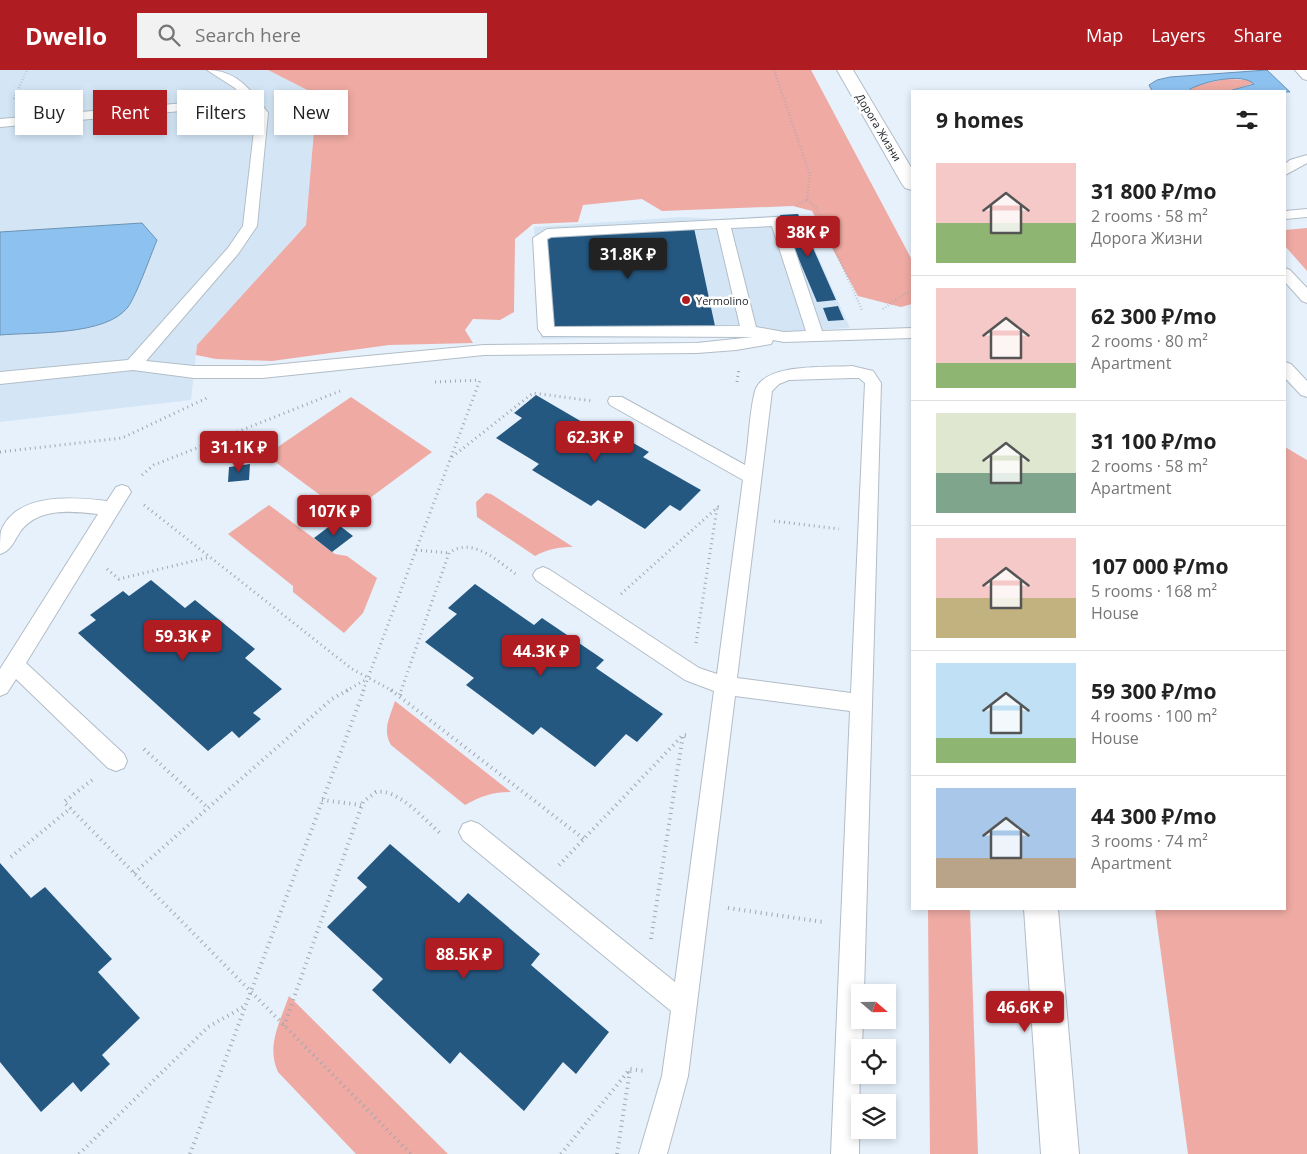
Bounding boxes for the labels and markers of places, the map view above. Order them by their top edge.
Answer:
pin: 38K ₽ [773,216,843,258]
pin: 31.8K ₽ [582,238,674,280]
place label: Yermolino [696,293,749,308]
marker: Yermolino [680,294,692,306]
pin: 62.3K ₽ [549,420,641,463]
pin: 31.1K ₽ [193,430,285,473]
pin: 107K ₽ [293,494,375,537]
pin: 59.3K ₽ [137,620,229,662]
pin: 44.3K ₽ [495,634,587,677]
pin: 88.5K ₽ [418,938,510,980]
pin: 46.6K ₽ [979,990,1071,1033]

